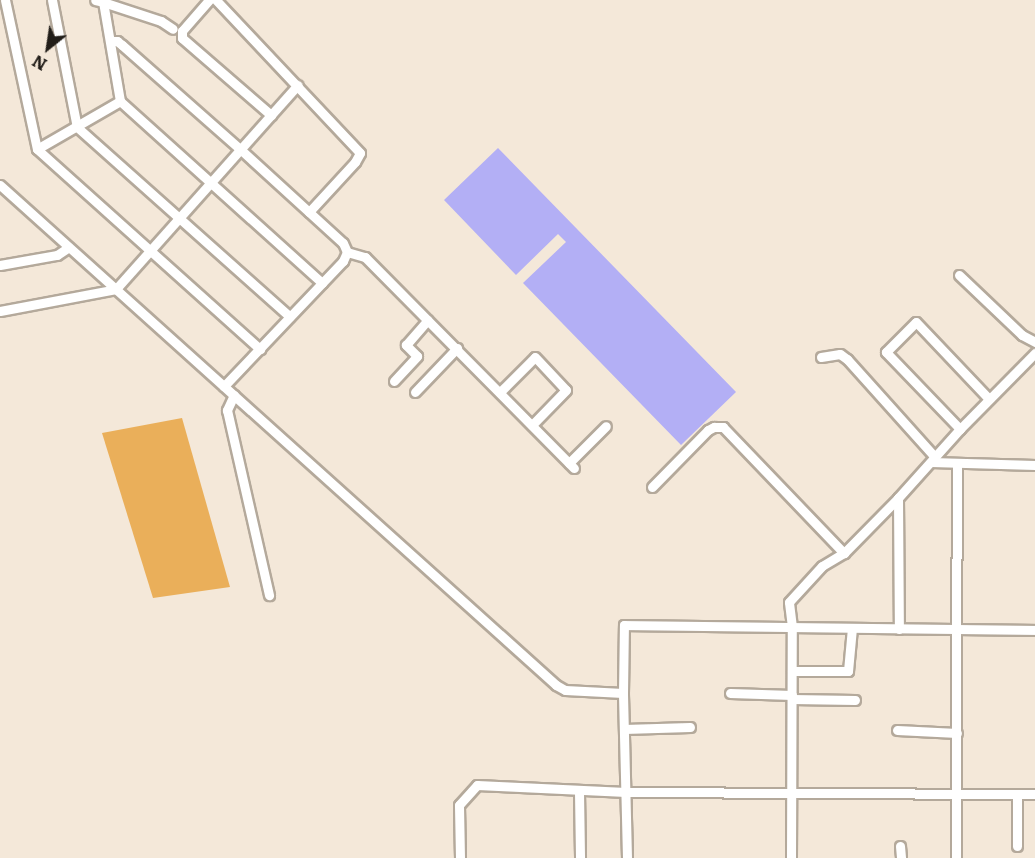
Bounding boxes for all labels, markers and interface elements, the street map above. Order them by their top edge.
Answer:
north arrow [18,18,78,78]
text: N [27,50,51,77]

